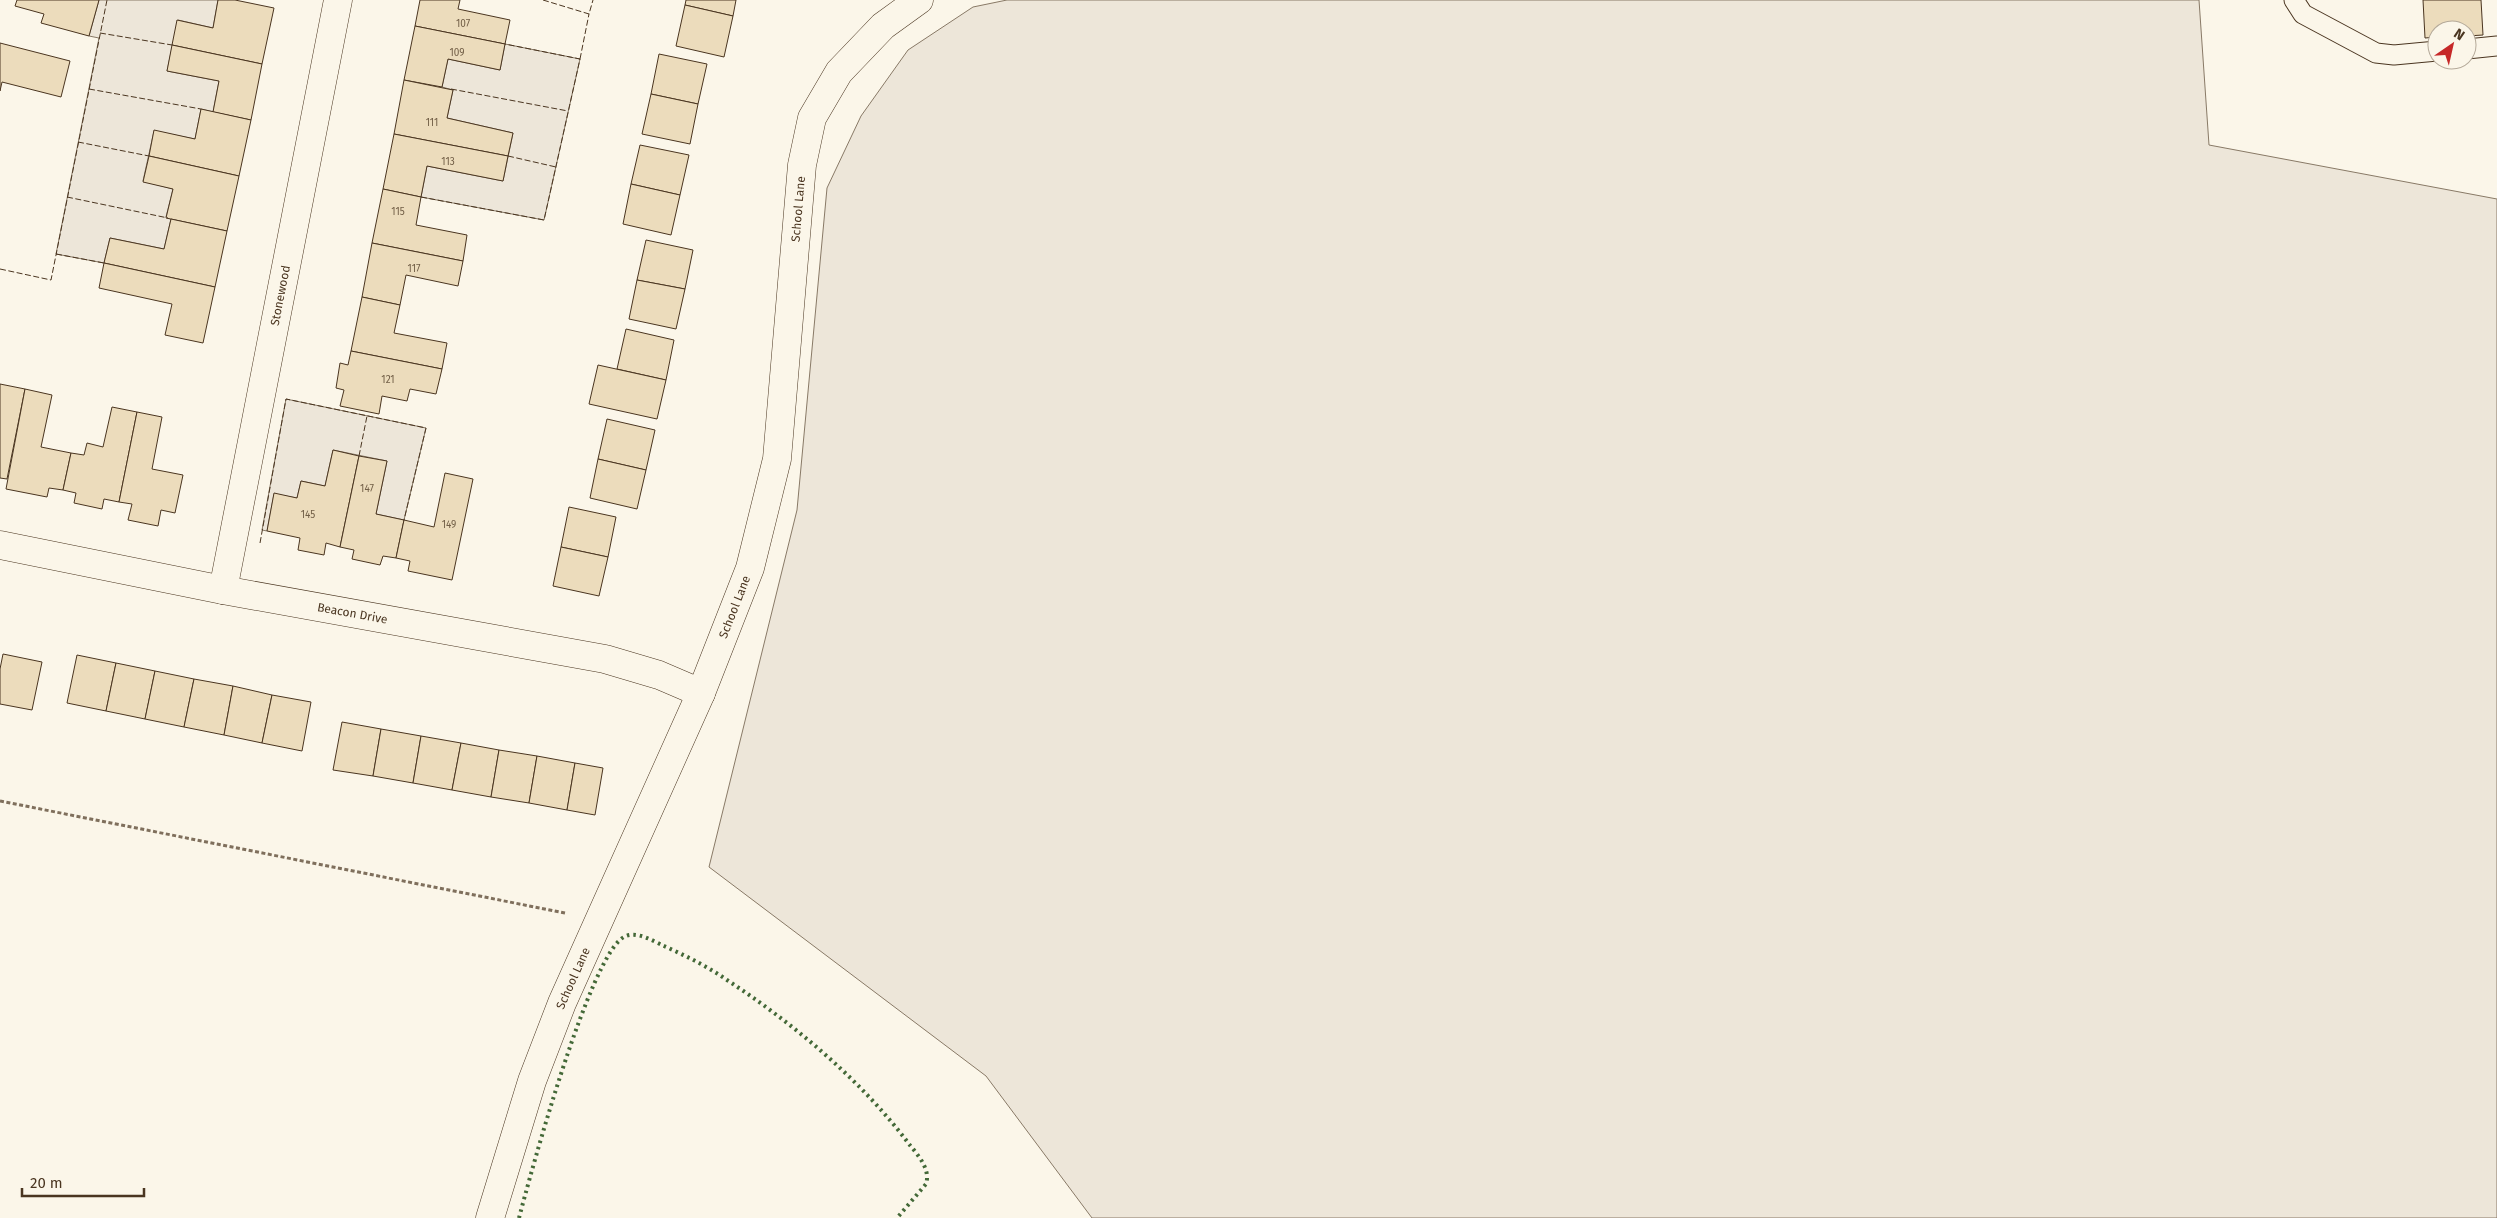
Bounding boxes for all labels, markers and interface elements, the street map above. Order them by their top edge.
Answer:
house number: 107 [456,18,471,30]
north arrow [2427,20,2477,70]
text: N [2450,25,2468,44]
house number: 109 [449,47,465,59]
house number: 111 [426,117,438,129]
house number: 113 [441,156,455,168]
street label: School Lane [788,176,808,243]
house number: 115 [391,206,405,218]
house number: 117 [408,263,421,275]
street label: Stonewood [268,264,293,327]
house number: 121 [381,374,395,386]
house number: 147 [360,483,374,495]
house number: 145 [301,509,315,521]
house number: 149 [442,519,456,531]
street label: School Lane [716,574,753,640]
street label: Beacon Drive [316,600,389,627]
street label: School Lane [553,945,593,1011]
scale bar [22,1166,145,1198]
text: 20 m [30,1174,63,1192]

